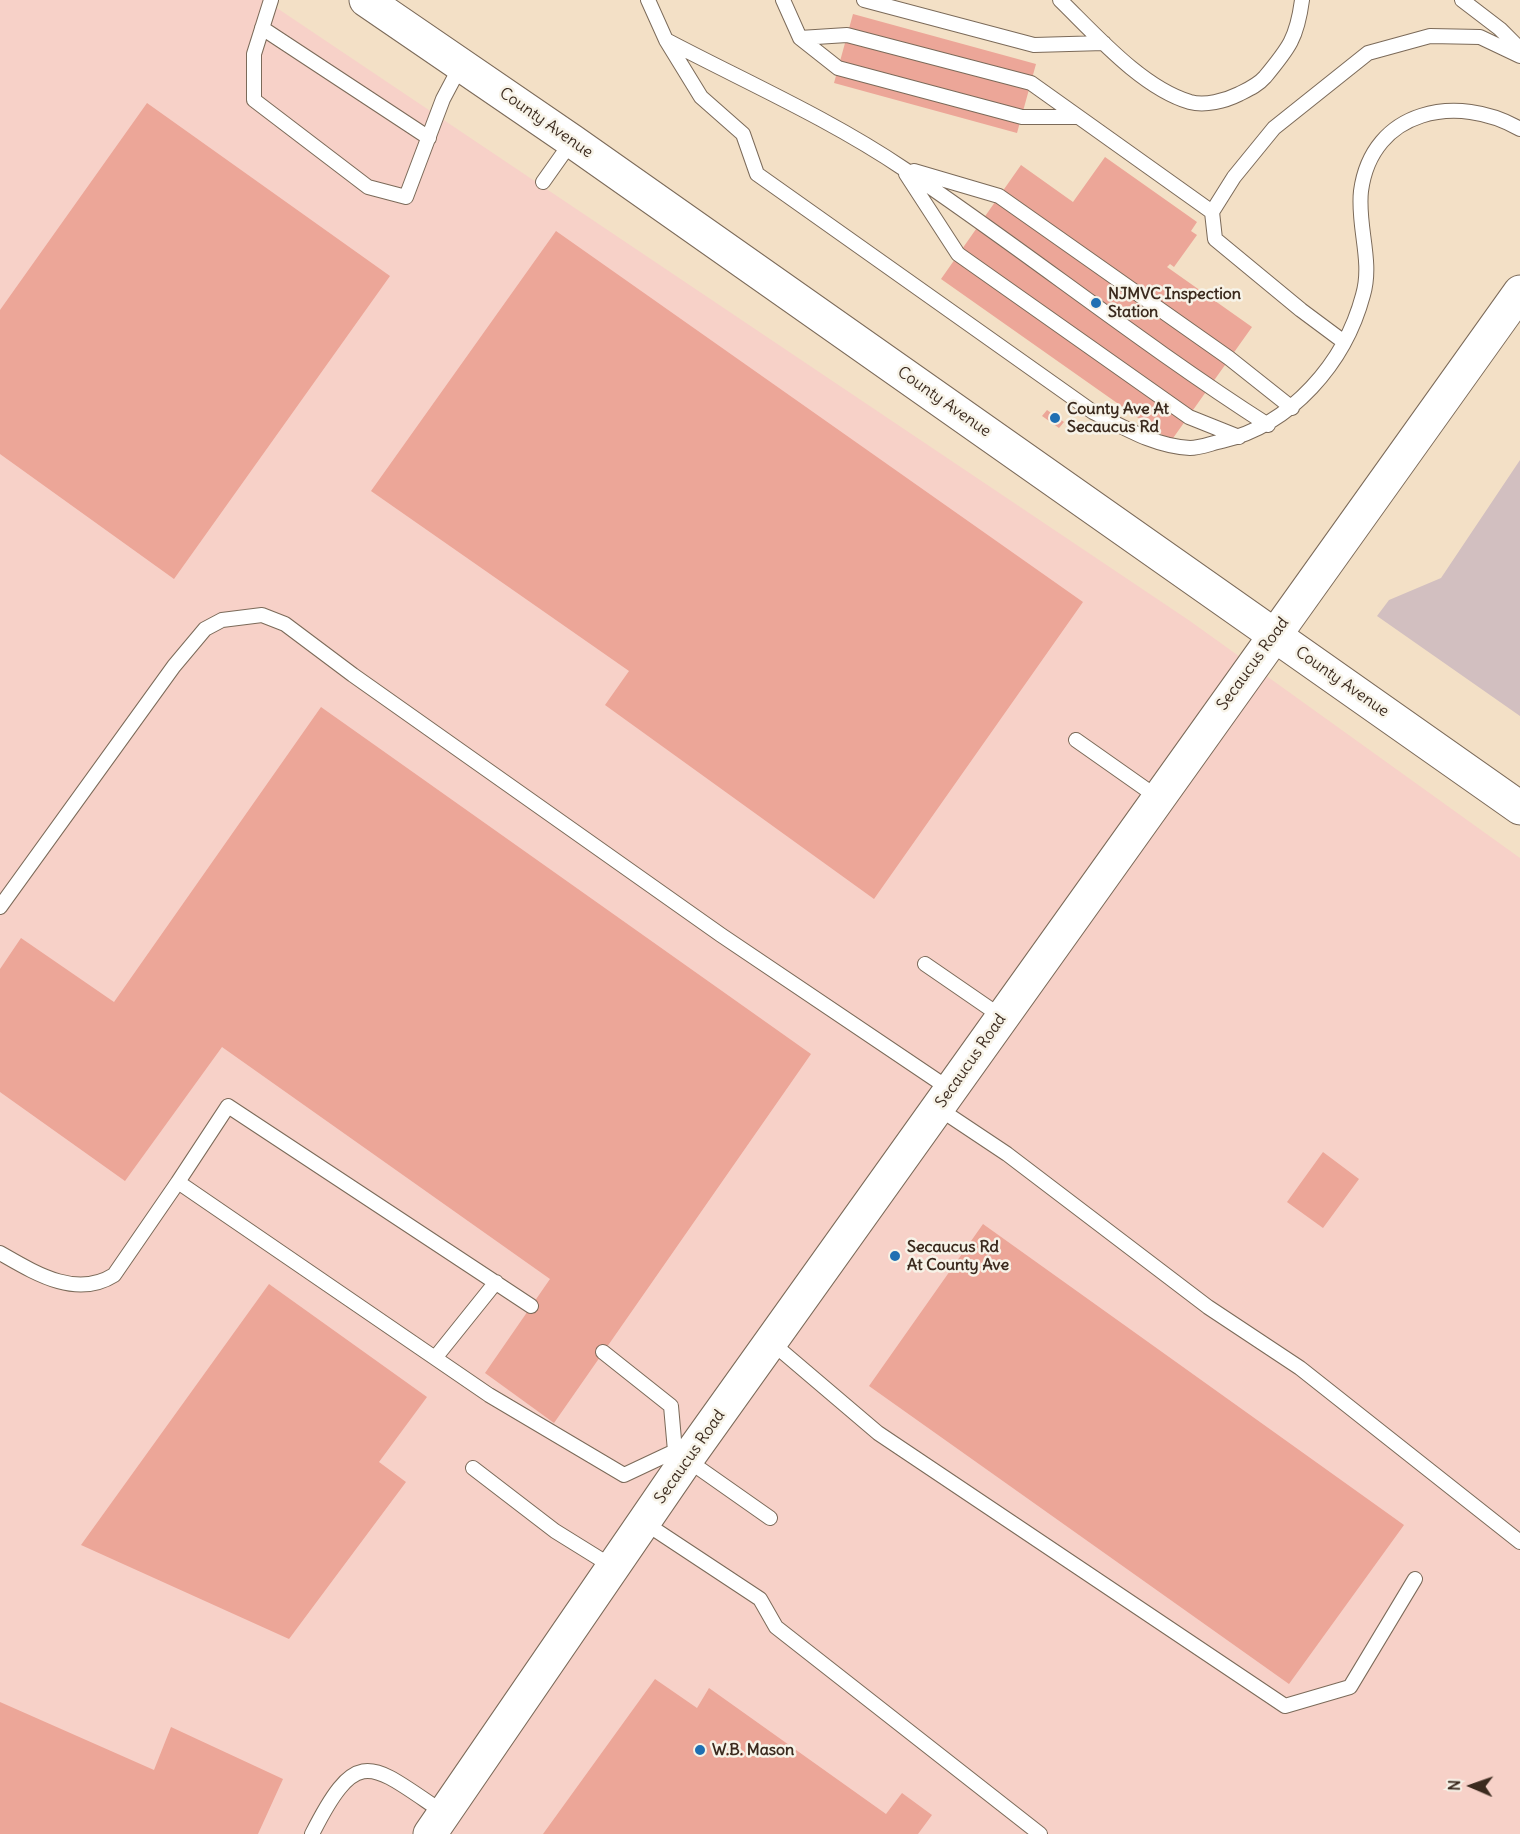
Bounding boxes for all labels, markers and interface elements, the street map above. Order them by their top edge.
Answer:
street label: County Avenue [496,84,596,162]
place label: NJMVC Inspection Station [1108,284,1241,322]
marker: NJMVC Inspection Station [1089,296,1103,310]
street label: County Avenue [894,363,994,441]
place label: County Ave At Secaucus Rd [1067,399,1169,437]
marker: County Ave At Secaucus Rd [1048,411,1062,425]
street label: Secaucus Road [1213,614,1293,714]
street label: County Avenue [1292,643,1392,721]
street label: Secaucus Road [932,1010,1010,1112]
place label: Secaucus Rd At County Ave [907,1237,1009,1275]
marker: Secaucus Rd At County Ave [888,1249,902,1263]
street label: Secaucus Road [651,1406,729,1508]
place label: W.B. Mason [712,1740,794,1760]
marker: W.B. Mason [693,1743,707,1757]
north arrow [1442,1756,1502,1816]
text: N [1444,1779,1464,1791]

